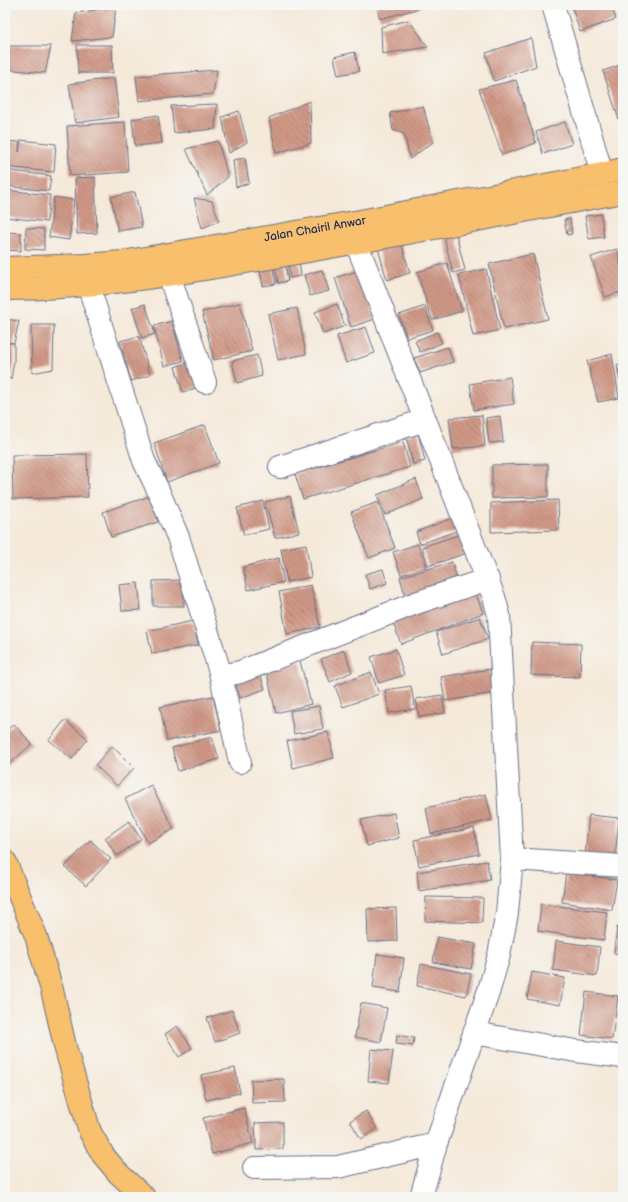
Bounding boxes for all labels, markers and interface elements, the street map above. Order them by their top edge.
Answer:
street label: Jalan Chairil Anwar [263,213,368,245]

